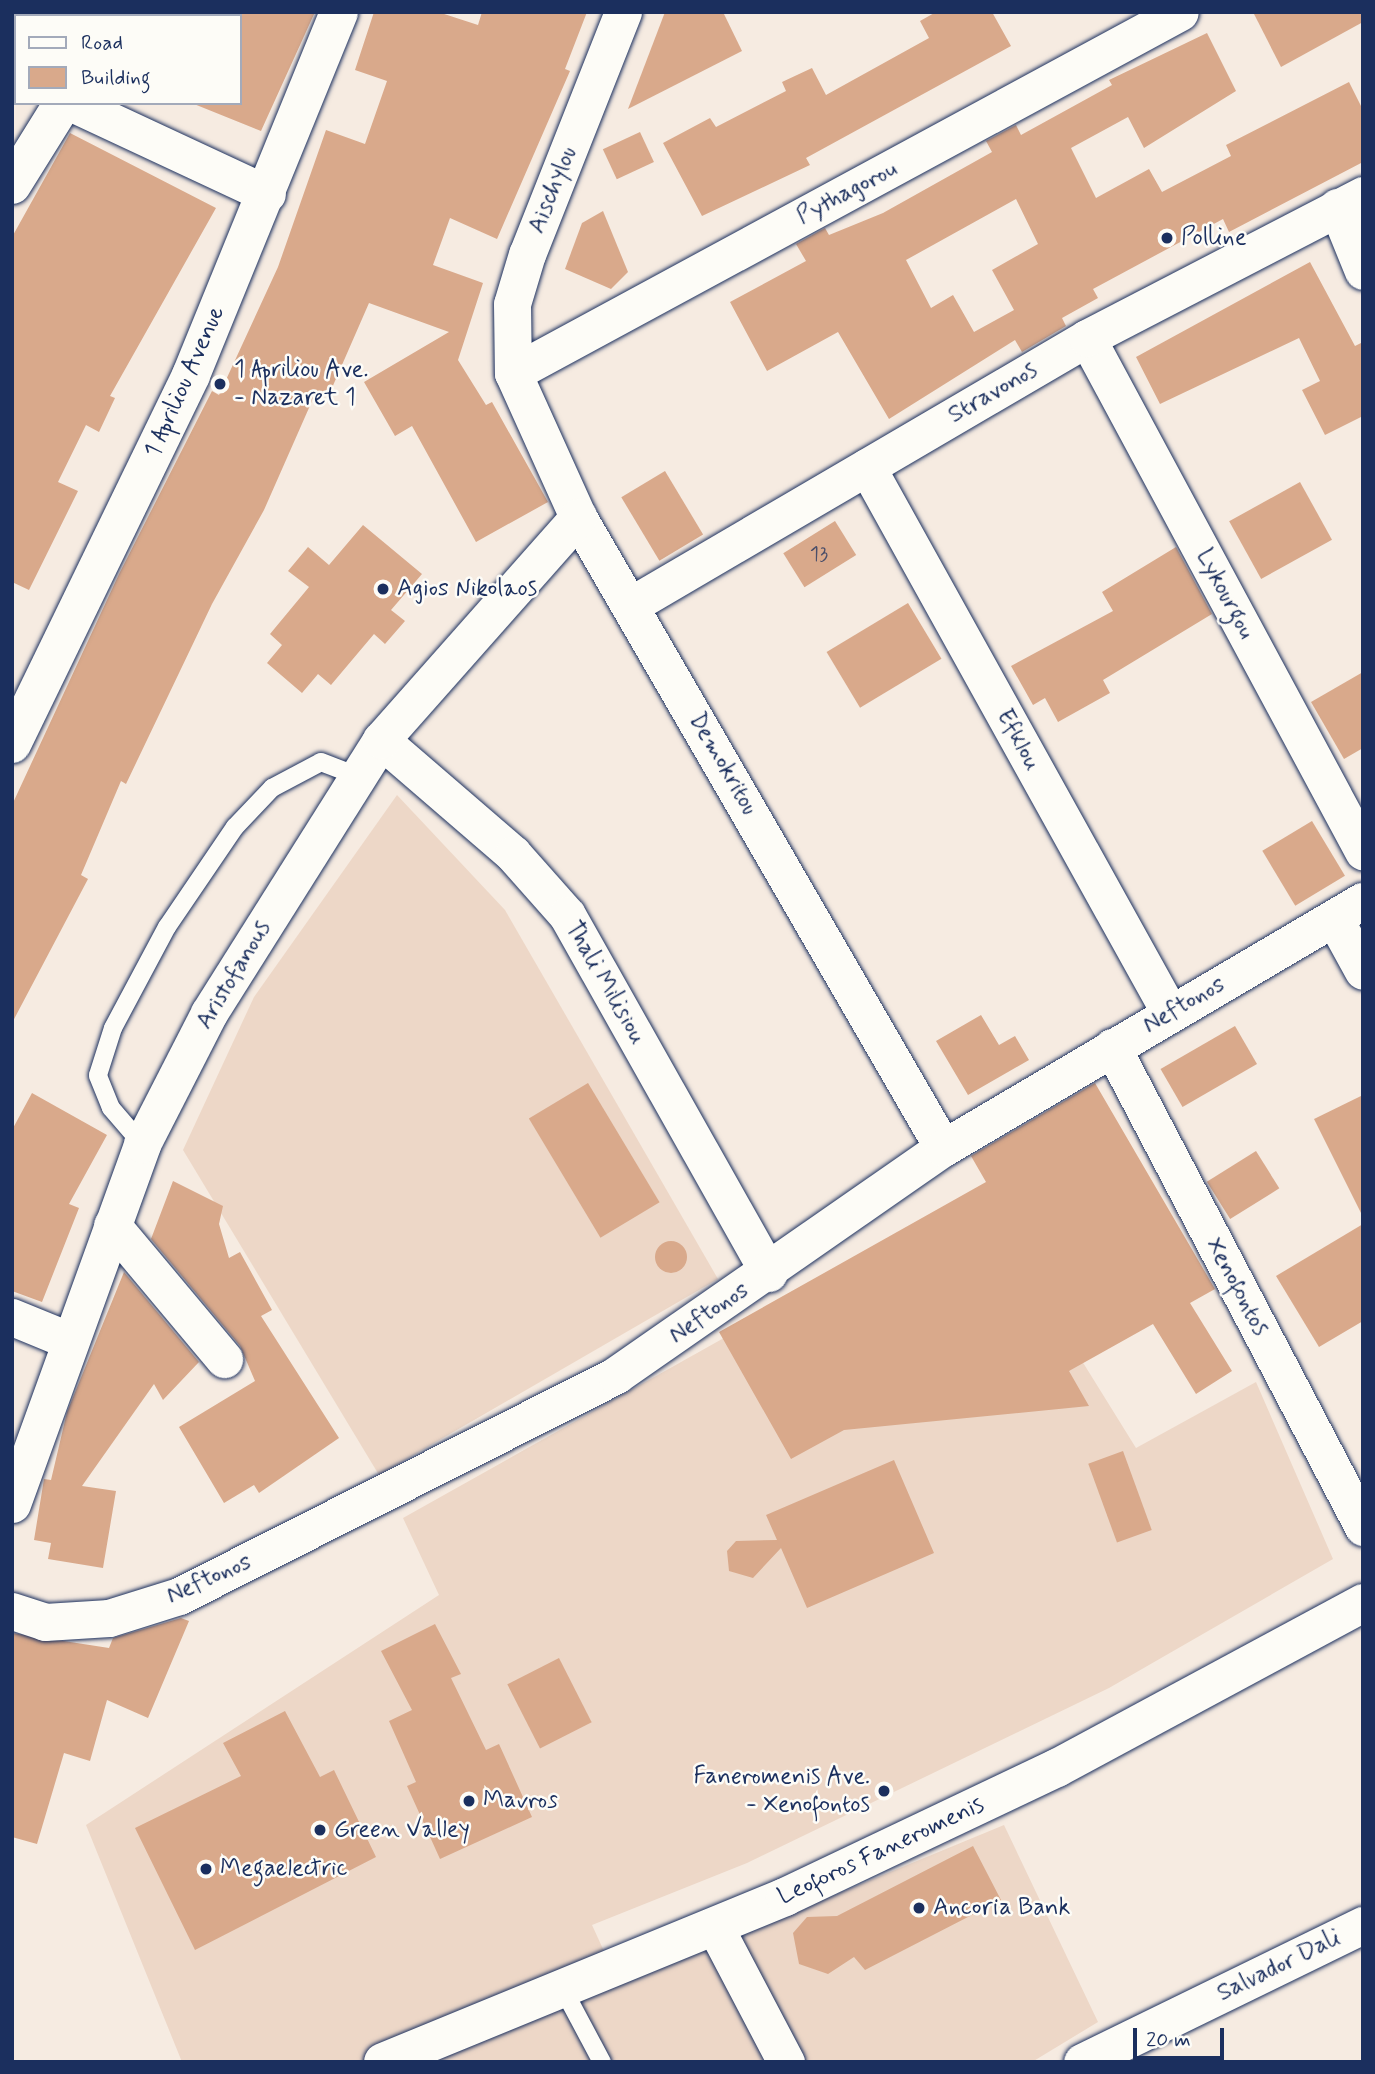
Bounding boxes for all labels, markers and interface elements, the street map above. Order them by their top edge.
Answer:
legend [14,14,242,105]
text: Road [81,29,123,57]
text: Building [81,64,151,92]
street label: Aischylou [523,142,583,238]
street label: Pythagorou [792,155,902,231]
place label: Polline [1181,224,1246,252]
marker: Polline [1159,230,1175,246]
street label: 1 Apriliou Avenue [138,300,232,464]
place label: 1 Apriliou Ave. - Nazaret 1 [234,356,367,412]
street label: Stravonos [943,356,1043,430]
marker: 1 Apriliou Ave. - Nazaret 1 [212,376,228,392]
house number: 13 [810,541,828,567]
street label: Lykourgou [1189,544,1261,644]
place label: Agios Nikolaos [397,575,538,603]
marker: Agios Nikolaos [375,581,391,597]
street label: Efklou [989,704,1047,776]
street label: Demokritou [682,708,764,820]
street label: Aristofanous [190,916,278,1034]
street label: Thali Milisiou [558,916,652,1050]
street label: Neftonos [1138,970,1230,1040]
street label: Xenofontos [1199,1233,1275,1341]
street label: Neftonos [664,1276,754,1350]
street label: Neftonos [162,1548,256,1610]
place label: Faneromenis Ave. - Xenofontos [695,1763,870,1819]
marker: Faneromenis Ave. - Xenofontos [876,1783,892,1799]
place label: Mavros [483,1787,558,1815]
street label: Leoforos Faneromenis [776,1792,986,1910]
marker: Mavros [461,1793,477,1809]
place label: Green Valley [334,1816,467,1844]
marker: Green Valley [312,1822,328,1838]
place label: Megaelectric [220,1855,347,1883]
marker: Megaelectric [198,1861,214,1877]
place label: Ancoria Bank [933,1894,1071,1922]
marker: Ancoria Bank [911,1900,927,1916]
street label: Salvador Dali [1213,1924,1345,2008]
scale bar [1137,2014,1228,2058]
text: 20 m [1146,2026,1191,2054]

